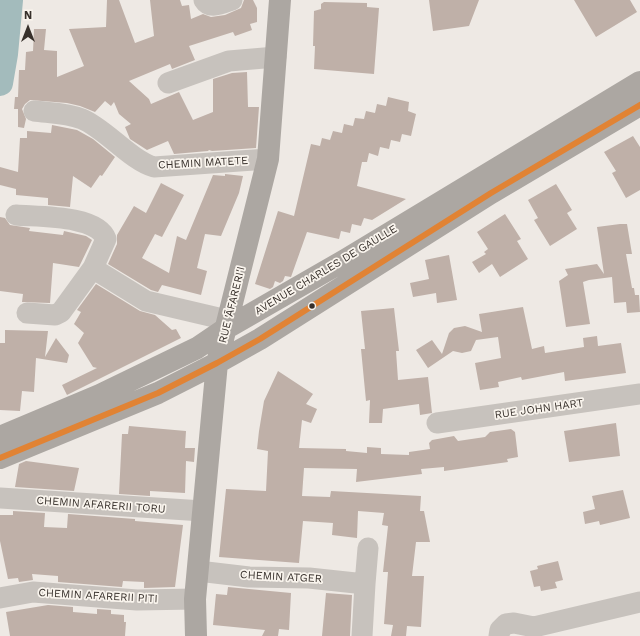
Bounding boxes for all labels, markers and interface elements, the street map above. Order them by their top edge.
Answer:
north arrow [8,8,48,48]
text: N [24,9,32,22]
street label: CHEMIN MATETE [158,154,248,172]
street label: AVENUE CHARLES DE GAULLE [252,222,400,318]
street label: RUE 'ĀFARERI'I [216,265,248,345]
unlabelled marker [307,301,317,311]
street label: RUE JOHN HART [494,396,584,422]
street label: CHEMIN AFARERII TORU [36,494,166,516]
street label: CHEMIN ATGER [240,568,322,586]
street label: CHEMIN AFARERII PITI [38,586,158,606]

